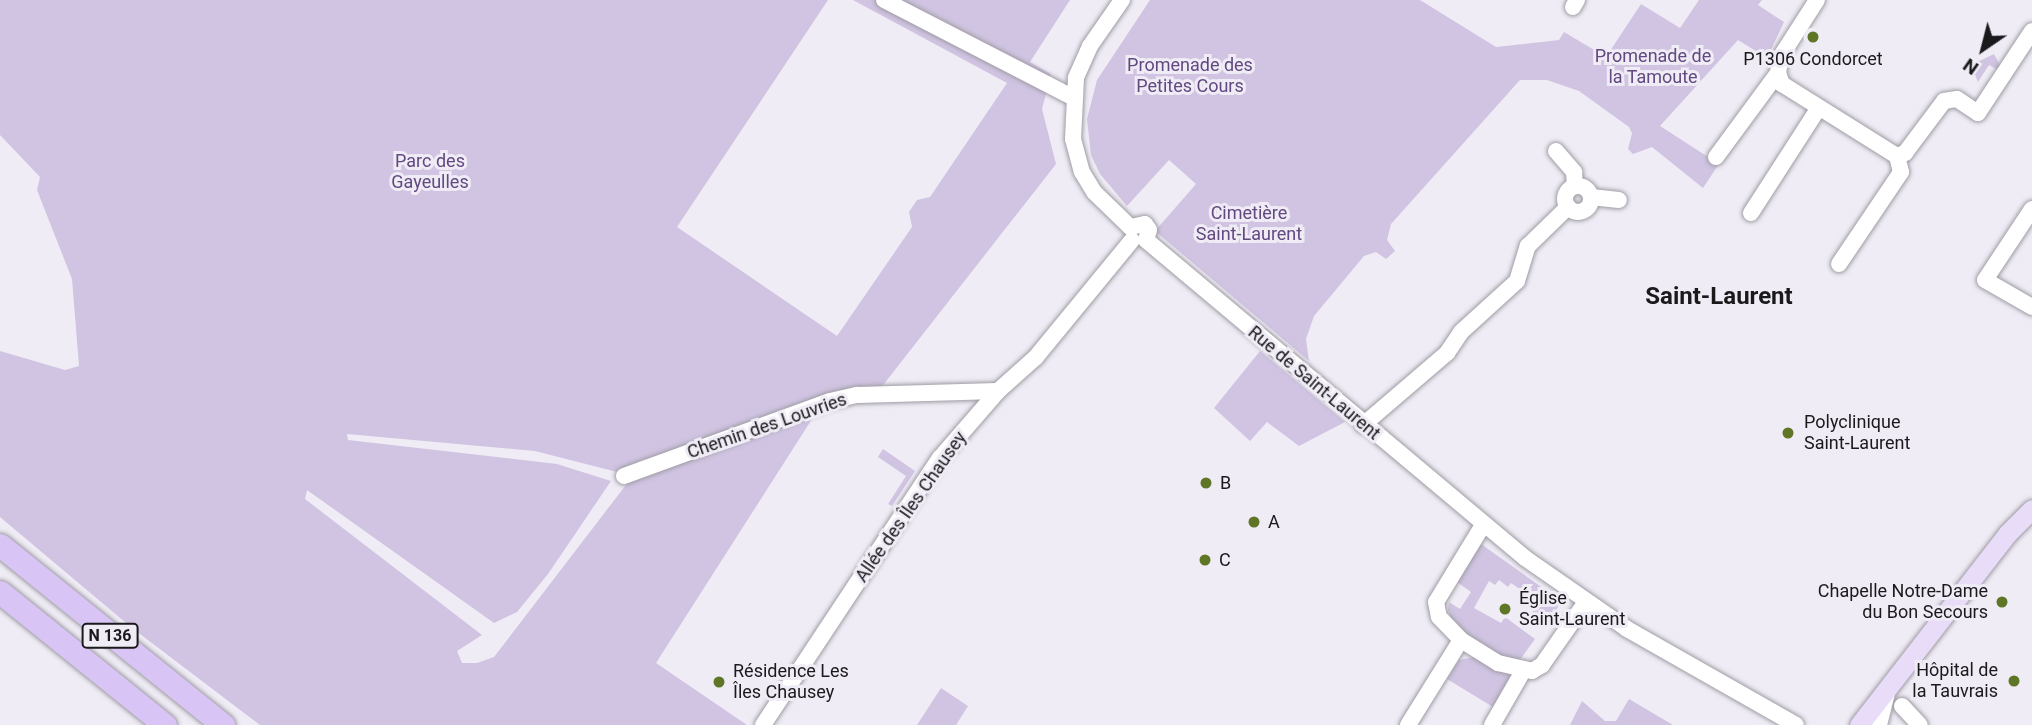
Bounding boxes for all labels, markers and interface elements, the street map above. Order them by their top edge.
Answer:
north arrow [1948,14,2018,84]
marker: P1306 Condorcet [1805,29,1821,45]
park label: Promenade de la Tamoute [1595,46,1711,88]
place label: P1306 Condorcet [1743,48,1883,70]
text: N [1959,53,1983,80]
park label: Promenade des Petites Cours [1127,55,1253,98]
park label: Parc des Gayeulles [391,151,469,194]
park label: Cimetière Saint-Laurent [1196,203,1302,246]
district label: Saint-Laurent [1645,283,1793,311]
street label: Rue de Saint-Laurent [1244,322,1384,444]
street label: Chemin des Louvries [684,389,850,463]
place label: Polyclinique Saint-Laurent [1804,412,1910,454]
marker: Polyclinique Saint-Laurent [1778,423,1798,443]
street label: Allée des Îles Chausey [851,428,971,586]
place label: B [1220,472,1231,494]
marker: B [1198,475,1214,491]
place label: A [1268,511,1280,533]
marker: A [1246,514,1262,530]
place label: C [1219,549,1231,571]
marker: C [1197,552,1213,568]
place label: Chapelle Notre-Dame du Bon Secours [1818,581,1988,624]
place label: Église Saint-Laurent [1519,588,1625,630]
marker: Chapelle Notre-Dame du Bon Secours [1994,594,2010,610]
marker: Église Saint-Laurent [1497,601,1513,617]
road number: N 136 [80,624,140,649]
place label: Hôpital de la Tauvrais [1912,660,1998,702]
place label: Résidence Les Îles Chausey [733,661,849,704]
marker: Hôpital de la Tauvrais [2004,671,2024,691]
marker: Résidence Les Îles Chausey [711,674,727,690]

